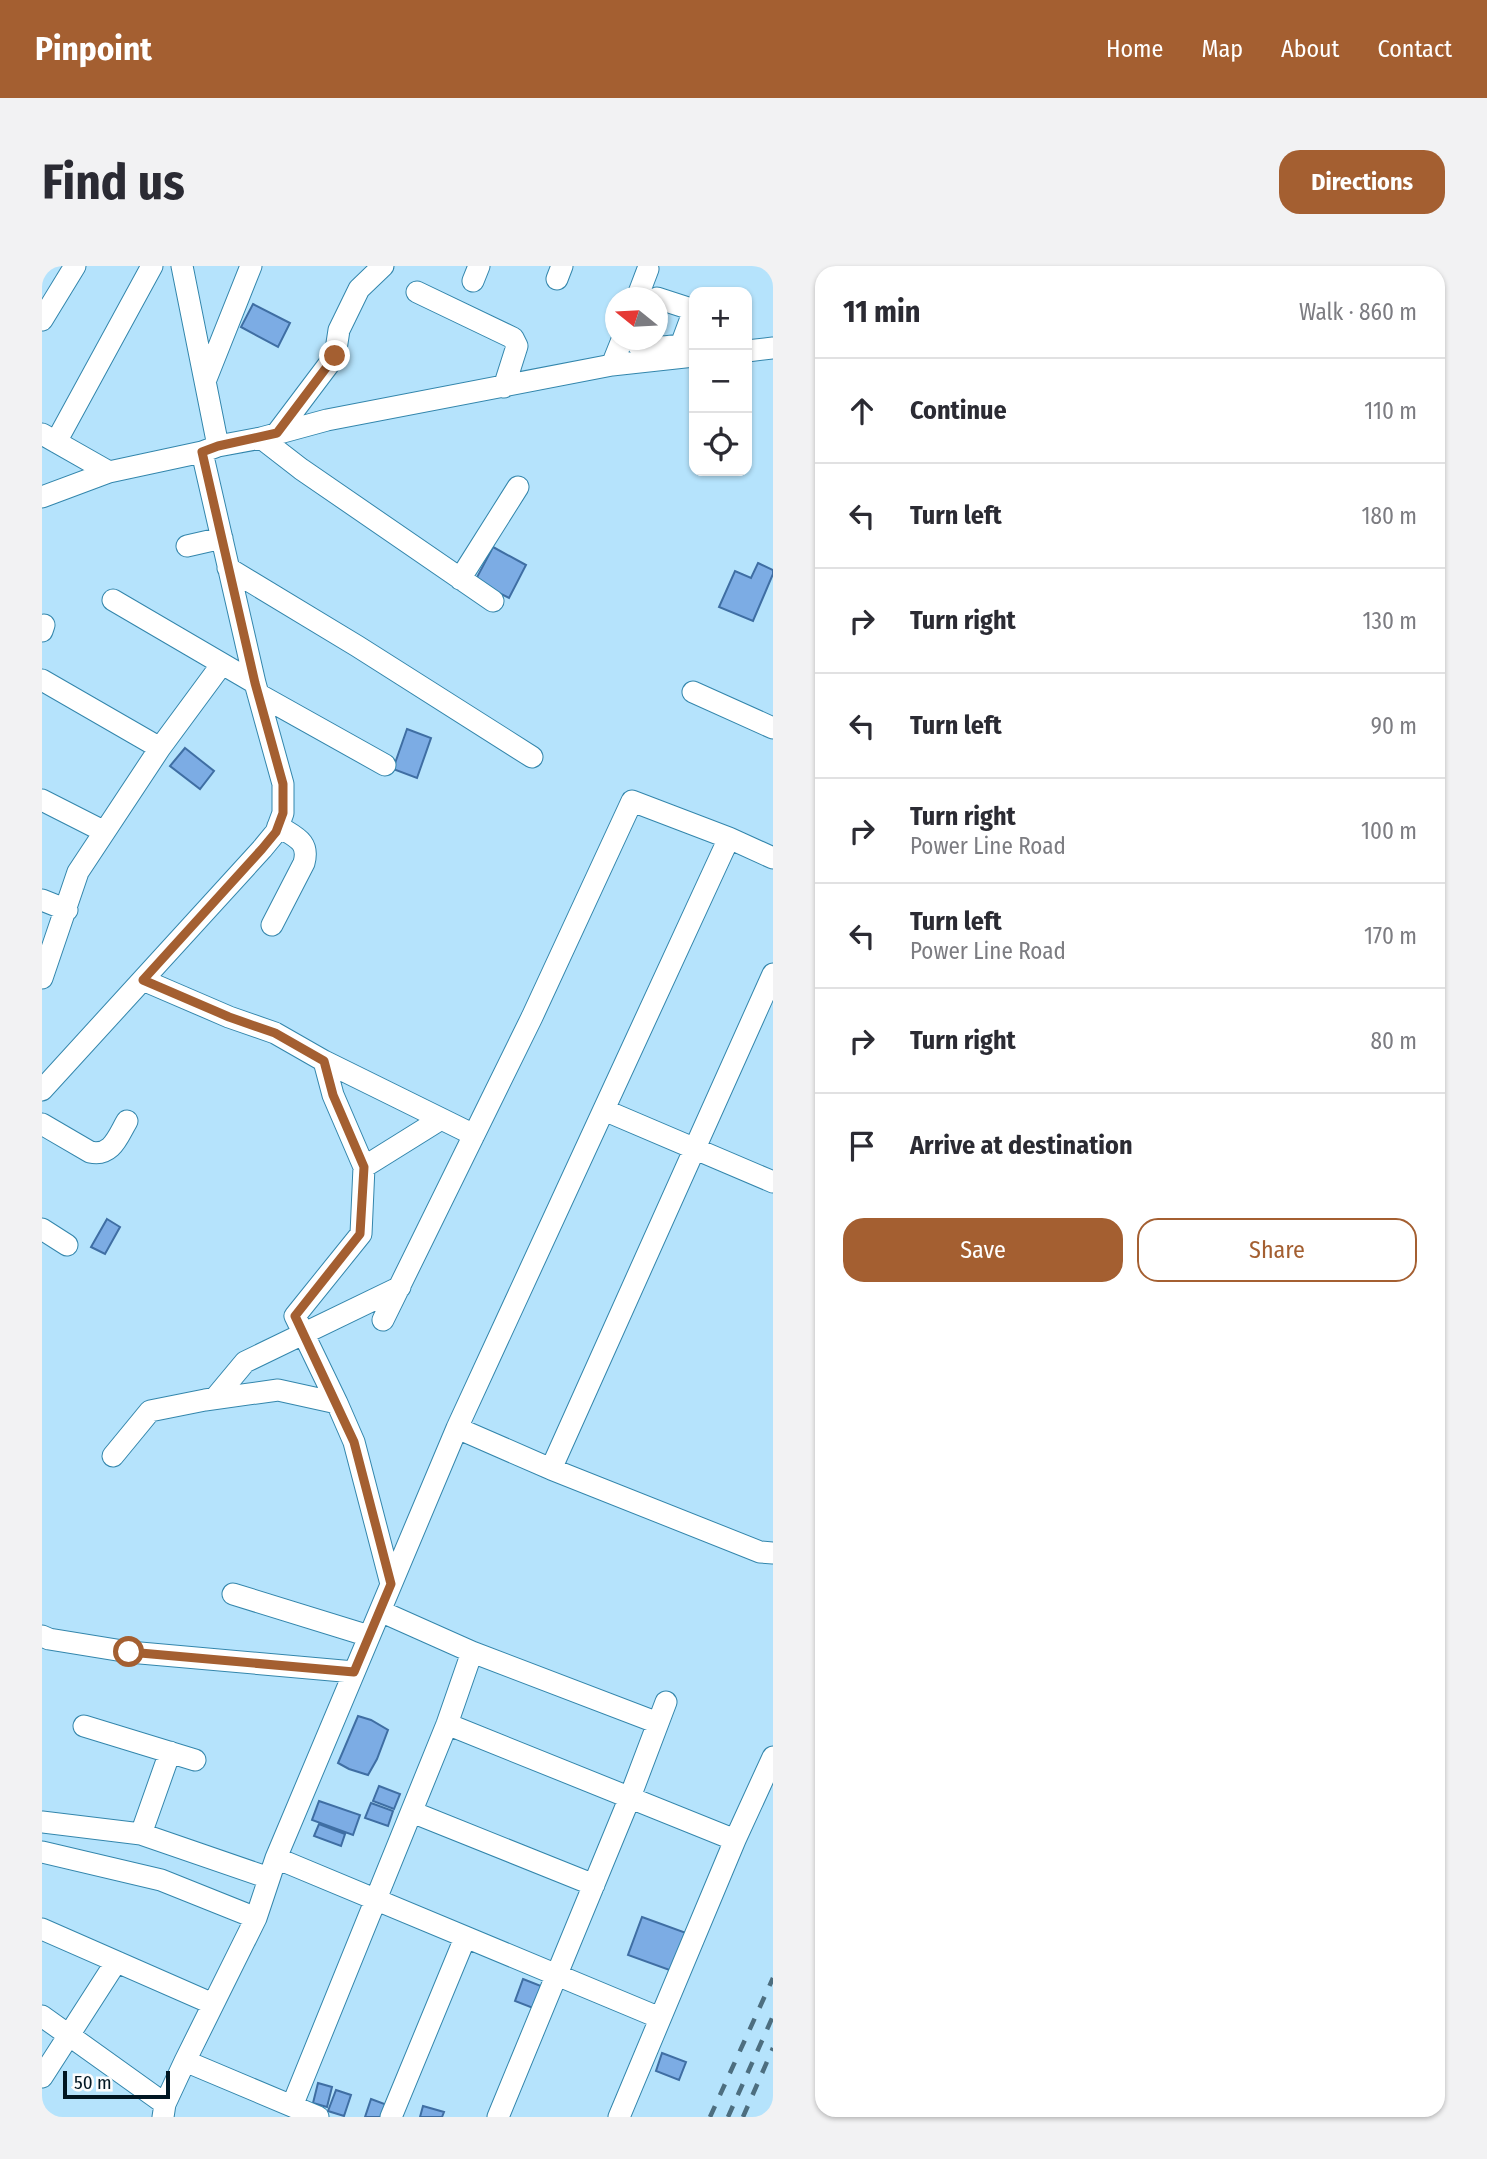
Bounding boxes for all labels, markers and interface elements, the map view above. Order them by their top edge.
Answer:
text: Pinpoint [35,29,152,69]
text: Home [1106,35,1163,63]
text: Map [1201,35,1243,63]
text: About [1281,35,1339,63]
text: Contact [1377,35,1452,63]
button: Directions [1279,150,1445,214]
text: Find us [42,153,185,212]
north arrow [605,287,668,350]
map controls [689,287,752,476]
button: + [689,287,752,350]
text: 11 min [843,294,920,330]
text: Walk · 860 m [1299,298,1417,326]
route end [319,340,350,371]
button: − [689,350,752,413]
icon: ahead [843,392,881,430]
text: Continue [910,395,1007,426]
text: 110 m [1364,397,1417,425]
button: locate [689,413,752,476]
icon: left [843,497,881,535]
text: Turn left [910,500,1002,531]
text: 180 m [1361,502,1417,530]
icon: right [843,602,881,640]
text: Turn right [910,605,1016,636]
text: 130 m [1363,607,1417,635]
icon: left [843,707,881,745]
text: Turn left [910,710,1002,741]
text: 90 m [1371,712,1417,740]
text: Turn right [910,801,1016,832]
icon: right [843,812,881,850]
text: 100 m [1361,817,1417,845]
text: Power Line Road [910,832,1066,860]
text: Turn left [910,906,1002,937]
icon: left [843,917,881,955]
text: 170 m [1364,922,1417,950]
text: Power Line Road [910,937,1066,965]
icon: right [843,1022,881,1060]
text: Turn right [910,1025,1016,1056]
text: 80 m [1370,1027,1417,1055]
icon: arrive [843,1127,881,1165]
text: Arrive at destination [910,1130,1133,1161]
button: Save [843,1218,1123,1282]
button: Share [1137,1218,1417,1282]
route start [113,1636,144,1667]
scale bar [63,2068,170,2100]
text: 50 m [74,2071,112,2094]

